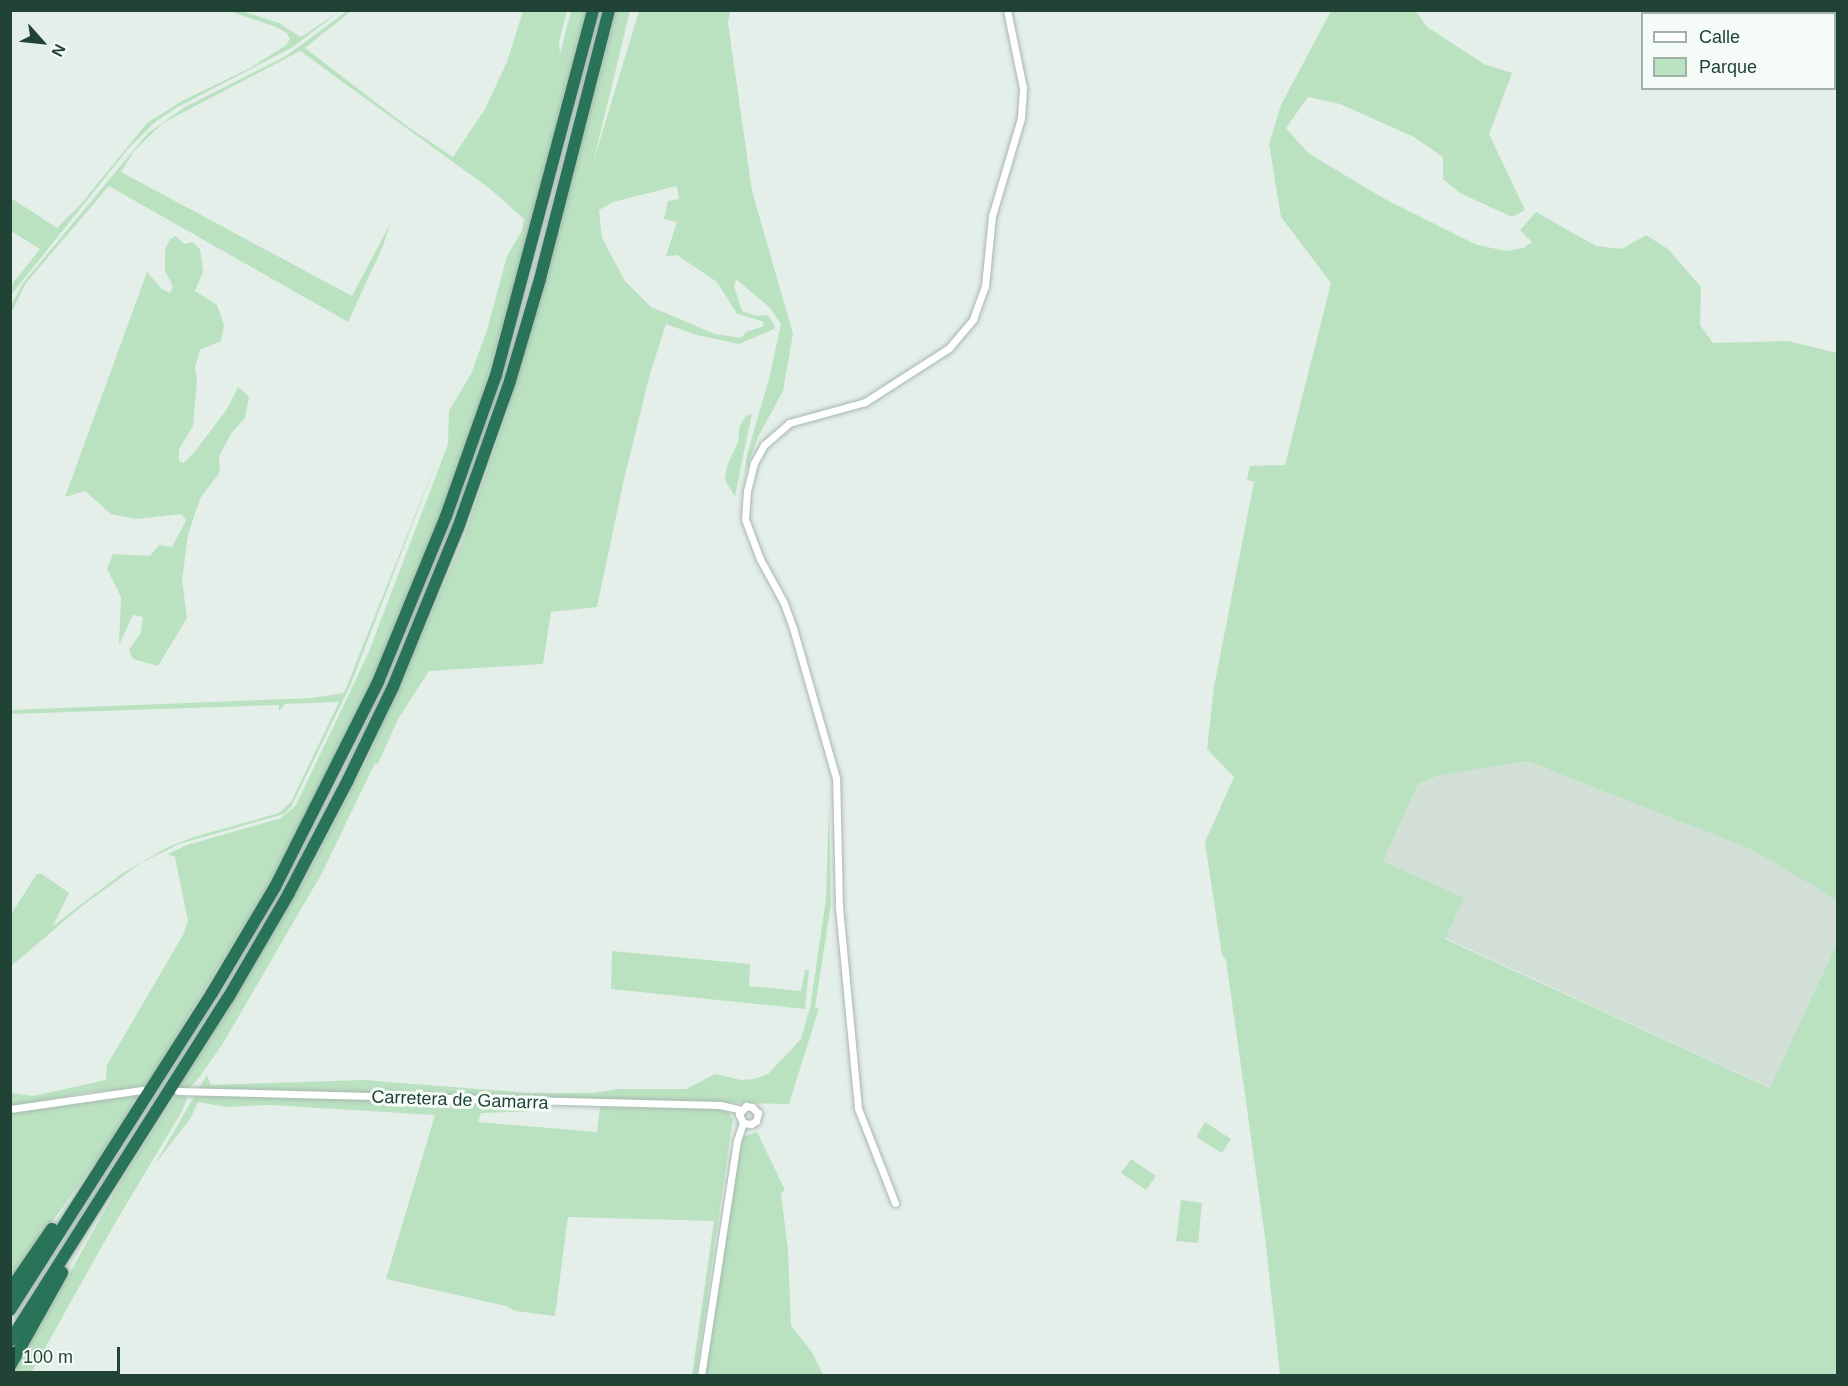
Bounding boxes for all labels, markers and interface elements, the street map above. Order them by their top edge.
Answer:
north arrow [12,12,72,72]
legend [1641,12,1836,90]
text: Calle [1699,27,1740,47]
text: N [48,41,69,59]
text: Parque [1699,57,1757,77]
street label: Carretera de Gamarra [371,1086,549,1114]
scale bar [15,1335,123,1373]
text: 100 m [23,1347,73,1367]

